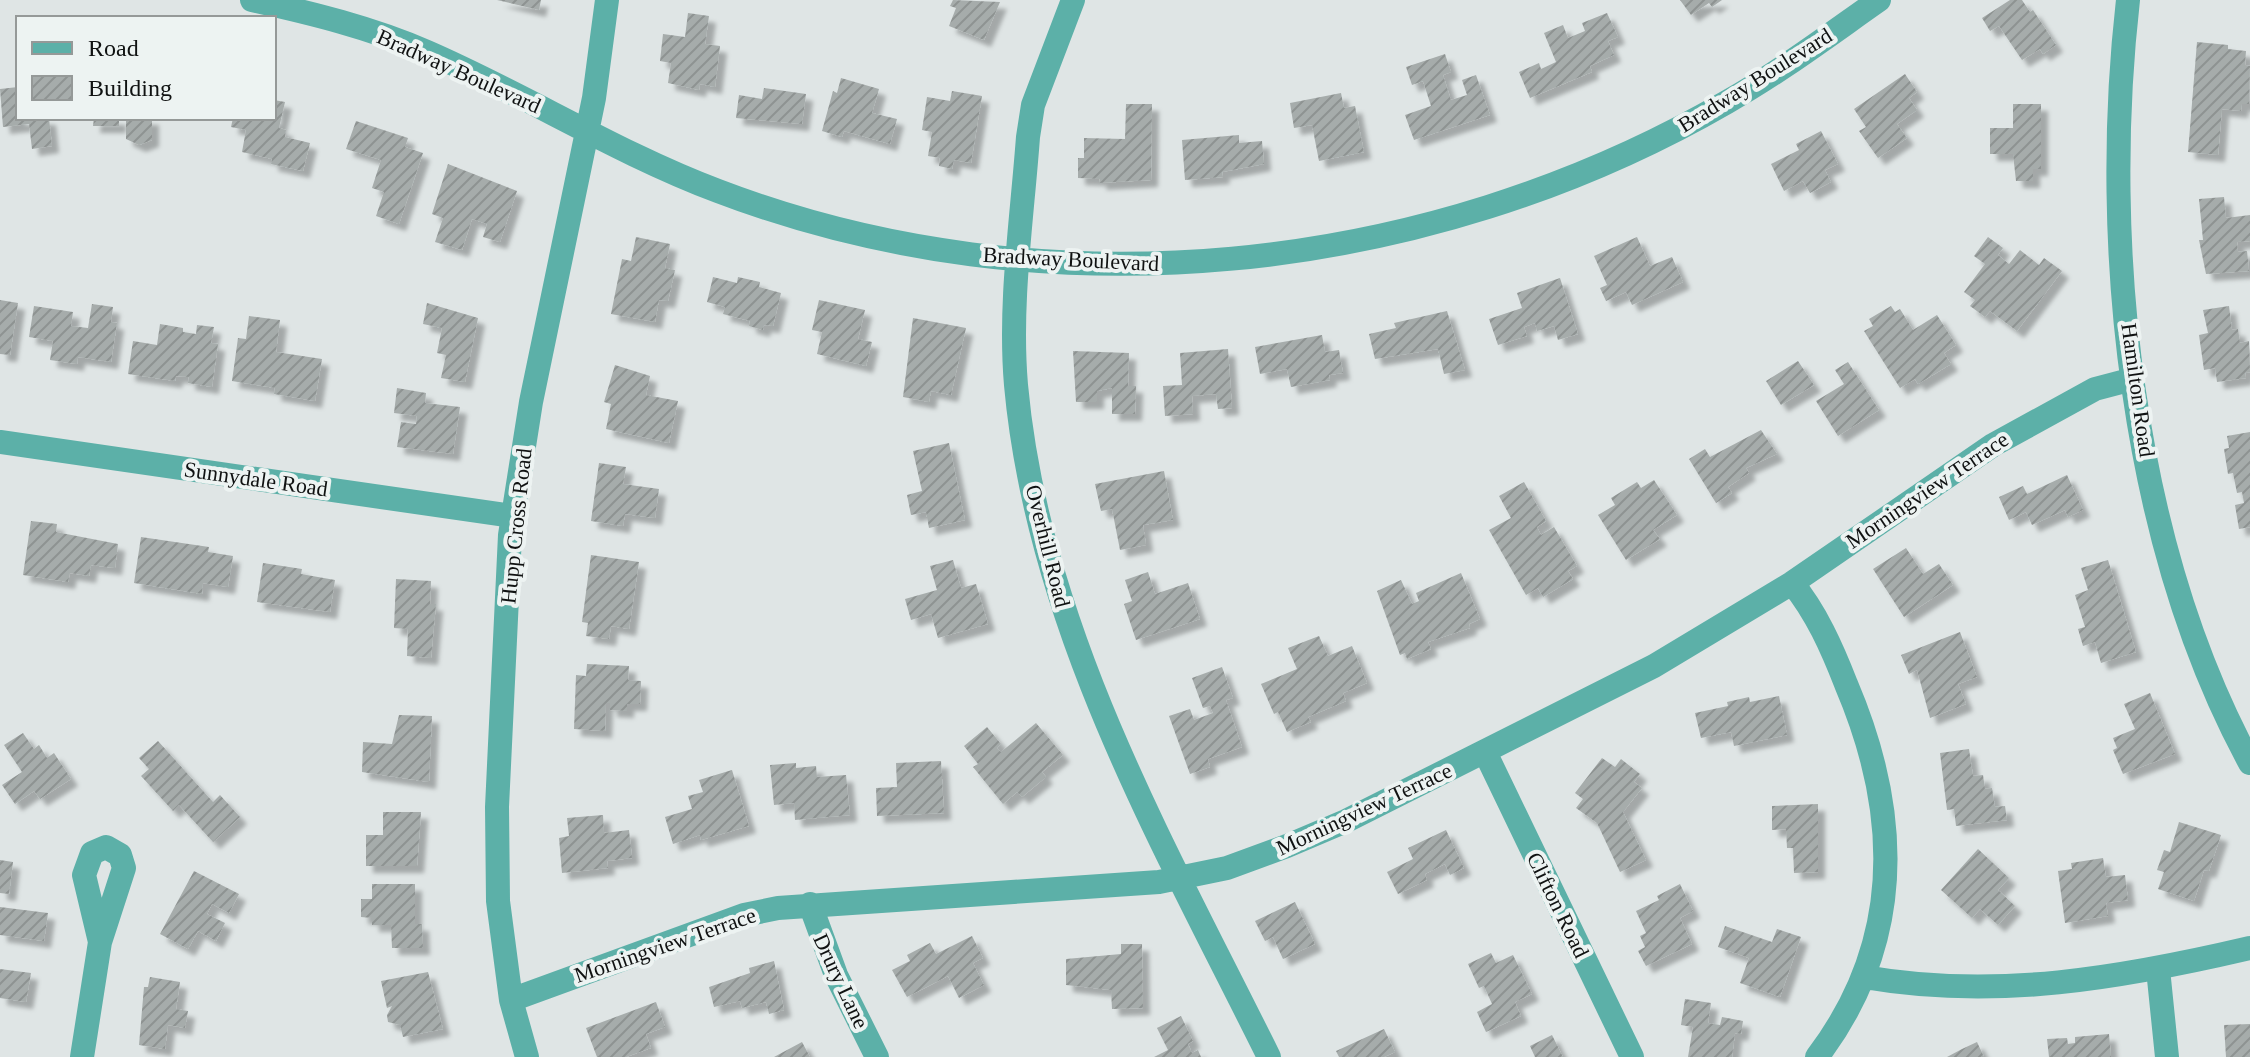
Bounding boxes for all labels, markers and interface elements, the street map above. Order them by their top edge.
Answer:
legend [16,16,276,120]
street label: Bradway Boulevard [1674,23,1836,137]
street label: Bradway Boulevard [373,24,545,118]
text: Road [88,35,139,61]
text: Building [88,75,172,101]
street label: Bradway Boulevard [982,242,1160,276]
street label: Hamilton Road [2116,321,2160,459]
street label: Morningview Terrace [1841,426,2013,554]
street label: Hupp Cross Road [495,447,537,605]
street label: Sunnydale Road [183,457,329,501]
street label: Overhill Road [1021,482,1075,610]
street label: Morningview Terrace [1272,757,1456,861]
street label: Clifton Road [1522,848,1594,962]
street label: Morningview Terrace [571,902,759,988]
street label: Drury Lane [808,929,874,1033]

